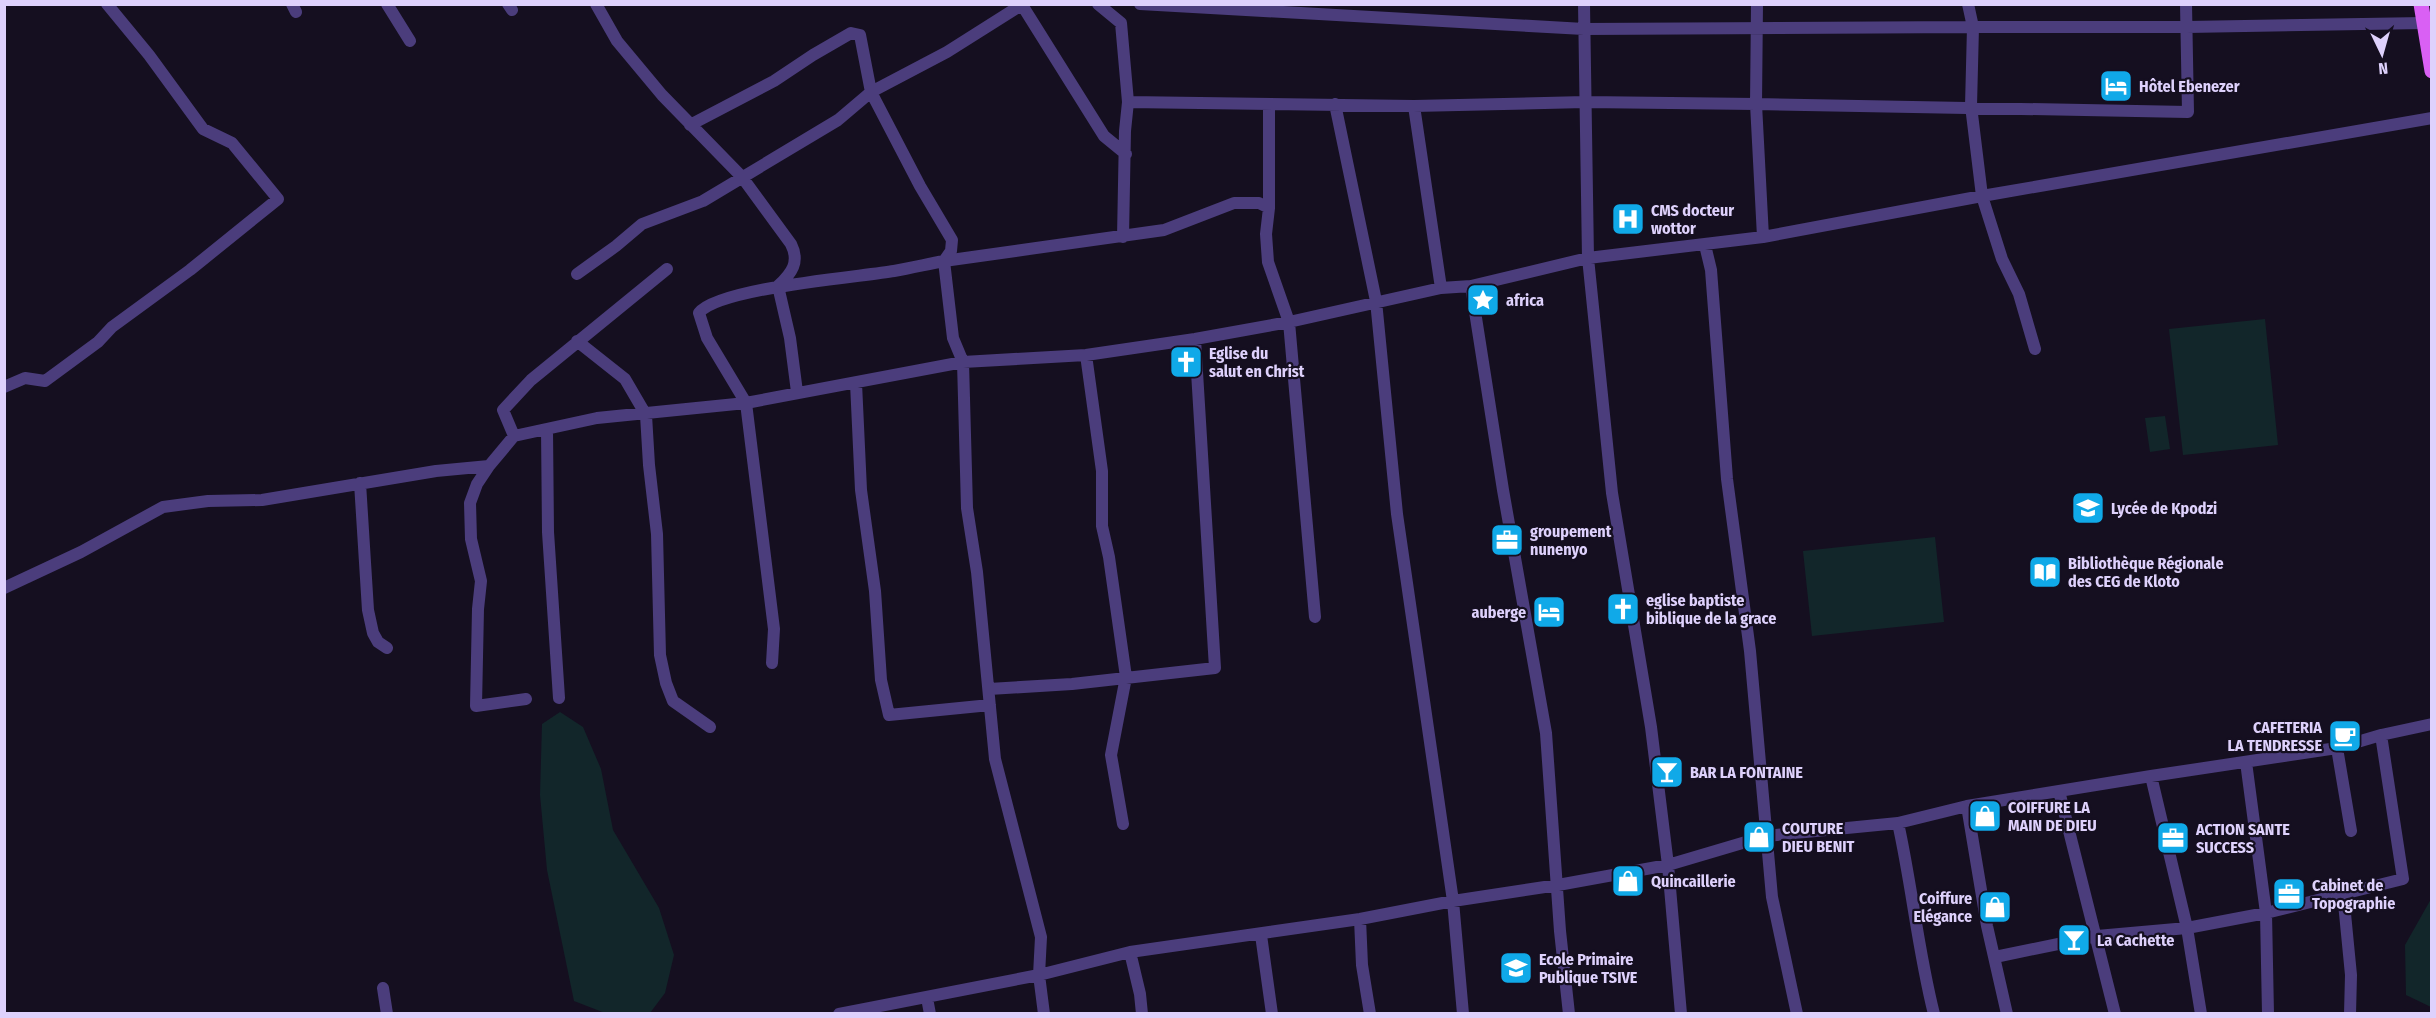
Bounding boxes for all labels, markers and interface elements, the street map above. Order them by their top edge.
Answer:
north arrow [2352,24,2412,84]
text: N [2378,59,2389,78]
hotel icon: Hôtel Ebenezer [2098,68,2134,104]
place label: Hôtel Ebenezer [2139,77,2240,96]
hospital icon: CMS docteur wottor [1610,201,1646,237]
place label: CMS docteur wottor [1651,201,1734,238]
place icon: africa [1465,282,1501,318]
place label: africa [1506,291,1544,310]
church icon: Eglise du salut en Christ [1168,344,1204,380]
place label: Eglise du salut en Christ [1209,344,1305,381]
school or university icon: Lycée de Kpodzi [2070,490,2106,526]
place label: Lycée de Kpodzi [2111,499,2217,518]
office icon: groupement nunenyo [1489,522,1525,558]
place label: groupement nunenyo [1530,522,1612,559]
library icon: Bibliothèque Régionale des CEG de Kloto [2027,554,2063,590]
place label: Bibliothèque Régionale des CEG de Kloto [2068,554,2224,591]
church icon: eglise baptiste biblique de la grace [1605,591,1641,627]
place label: eglise baptiste biblique de la grace [1646,591,1776,628]
hotel icon: auberge [1531,594,1567,630]
place label: auberge [1472,603,1526,622]
place label: CAFETERIA LA TENDRESSE [2228,718,2322,755]
cafe icon: CAFETERIA LA TENDRESSE [2327,718,2363,754]
bar icon: BAR LA FONTAINE [1649,754,1685,790]
place label: BAR LA FONTAINE [1690,763,1803,782]
shop icon: COIFFURE LA MAIN DE DIEU [1967,798,2003,834]
place label: COIFFURE LA MAIN DE DIEU [2008,798,2097,835]
shop icon: COUTURE DIEU BENIT [1741,819,1777,855]
place label: COUTURE DIEU BENIT [1782,819,1855,856]
office icon: ACTION SANTE SUCCESS [2155,820,2191,856]
place label: ACTION SANTE SUCCESS [2195,820,2290,857]
shop icon: Quincaillerie [1610,863,1646,899]
place label: Quincaillerie [1651,872,1736,891]
office icon: Cabinet de Topographie [2271,876,2307,912]
place label: Cabinet de Topographie [2312,876,2395,913]
place label: Coiffure Elégance [1913,889,1972,926]
shop icon: Coiffure Elégance [1977,889,2013,925]
bar icon: La Cachette [2056,922,2092,958]
place label: La Cachette [2097,931,2174,950]
school or university icon: Ecole Primaire Publique TSIVE [1498,950,1534,986]
place label: Ecole Primaire Publique TSIVE [1539,950,1638,987]

